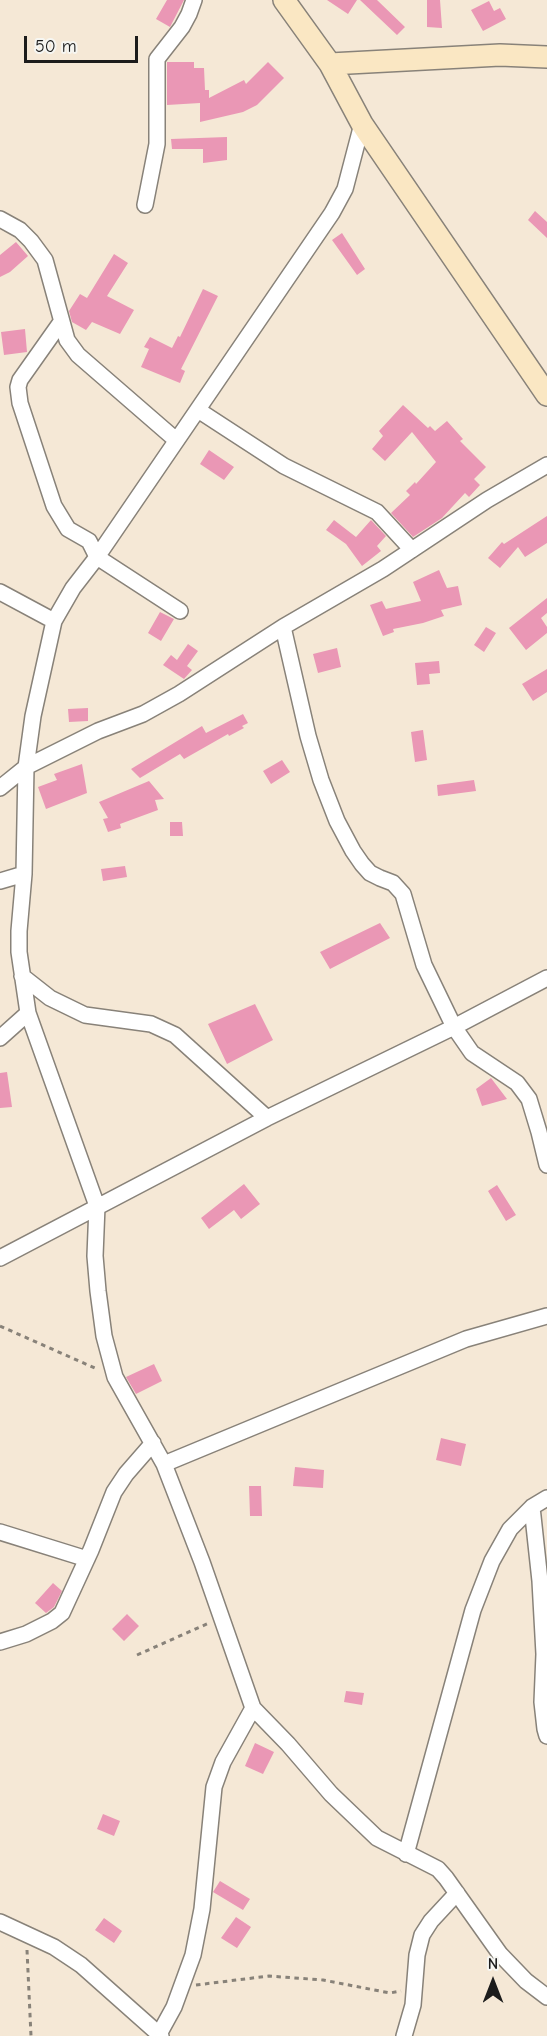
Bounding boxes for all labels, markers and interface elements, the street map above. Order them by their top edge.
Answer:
scale bar [27,24,141,62]
text: 50 m [35,36,77,57]
north arrow [463,1952,523,2012]
text: N [488,1955,498,1973]

